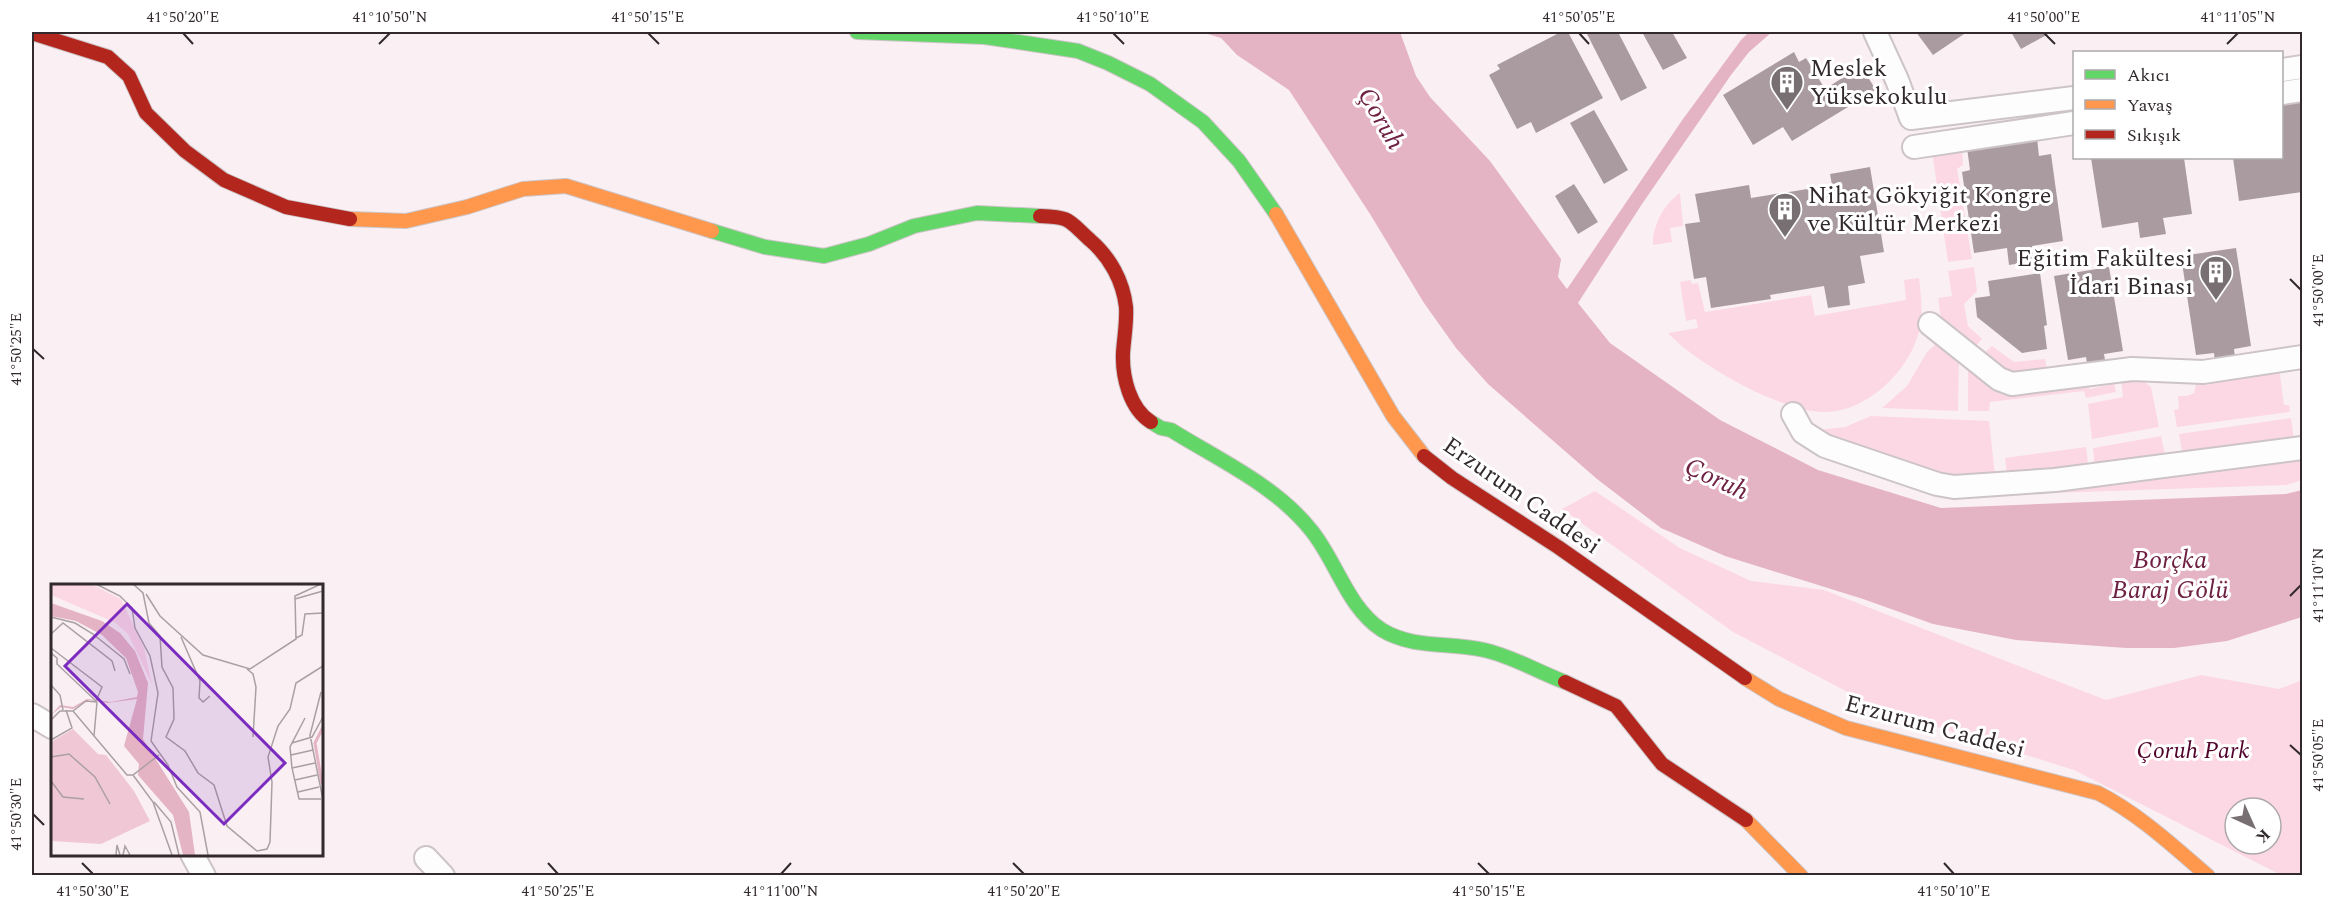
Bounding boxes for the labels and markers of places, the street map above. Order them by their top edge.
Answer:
place label: Meslek Yüksekokulu [1810,51,1947,115]
building icon: Meslek Yüksekokulu [1769,64,1805,111]
place label: Nihat Gökyiğit Kongre ve Kültür Merkezi [1807,178,2051,242]
building icon: Nihat Gökyiğit Kongre ve Kültür Merkezi [1767,191,1803,238]
place label: Eğitim Fakültesi İdari Binası [2017,241,2193,305]
building icon: Eğitim Fakültesi İdari Binası [2198,254,2234,301]

